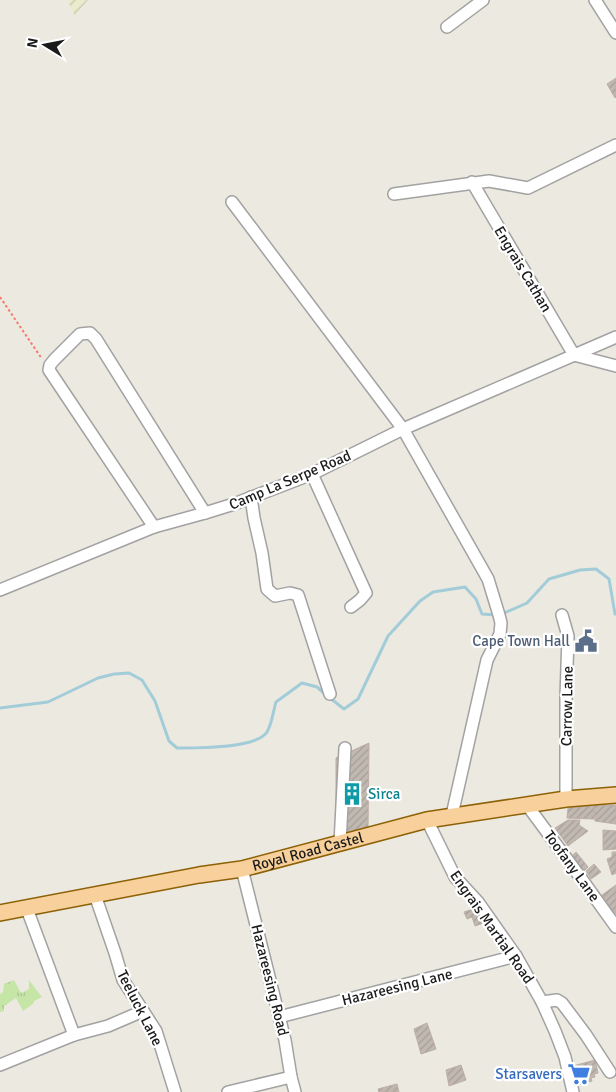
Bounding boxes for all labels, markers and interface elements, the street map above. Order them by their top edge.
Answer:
north arrow [20,20,70,70]
text: N [23,37,42,49]
street label: Engrais Cathan [490,223,556,315]
street label: Camp La Serpe Road [226,446,354,514]
public building icon: Cape Town Hall [573,628,599,654]
place label: Cape Town Hall [472,632,570,650]
street label: Carrow Lane [557,666,577,746]
building icon: Sirca [339,781,365,807]
place label: Sirca [368,785,400,803]
street label: Toofany Lane [540,827,604,905]
street label: Royal Road Castel [250,828,365,875]
street label: Engrais Martial Road [446,867,538,987]
street label: Hazareesing Road [247,922,293,1038]
street label: Hazareesing Lane [340,965,454,1009]
street label: Teeluck Lane [113,967,167,1049]
supermarket icon: Starsavers [566,1061,592,1087]
place label: Starsavers [495,1065,562,1083]

